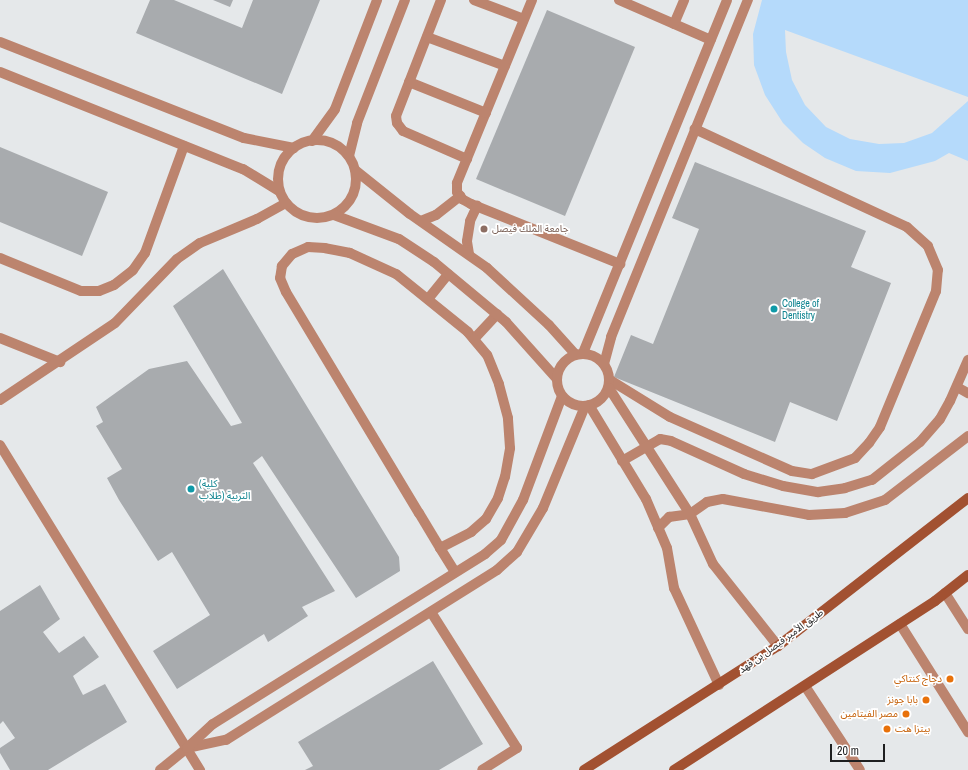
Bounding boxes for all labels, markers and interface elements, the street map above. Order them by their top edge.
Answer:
place label: جامعة الملك فيصل [492,223,569,235]
marker: جامعة الملك فيصل [479,224,489,234]
place label: College of Dentistry [782,297,819,320]
marker: College of Dentistry [769,304,779,314]
place label: (كلية التربية (طلاب [199,477,250,500]
marker: (كلية التربية (طلاب [186,484,196,494]
street label: طريق الأمير فيصل بن فهد [736,606,826,676]
place label: دجاج كنتاكي [894,673,942,685]
marker: دجاج كنتاكي [945,674,955,684]
place label: بابا جونز [887,694,918,706]
marker: بابا جونز [921,695,931,705]
place label: مصر الفيتامين [840,708,898,720]
marker: مصر الفيتامين [901,709,911,719]
place label: بيتزا هت [895,723,930,735]
marker: بيتزا هت [882,724,892,734]
scale bar [832,736,887,762]
text: 20 m [837,743,859,759]

